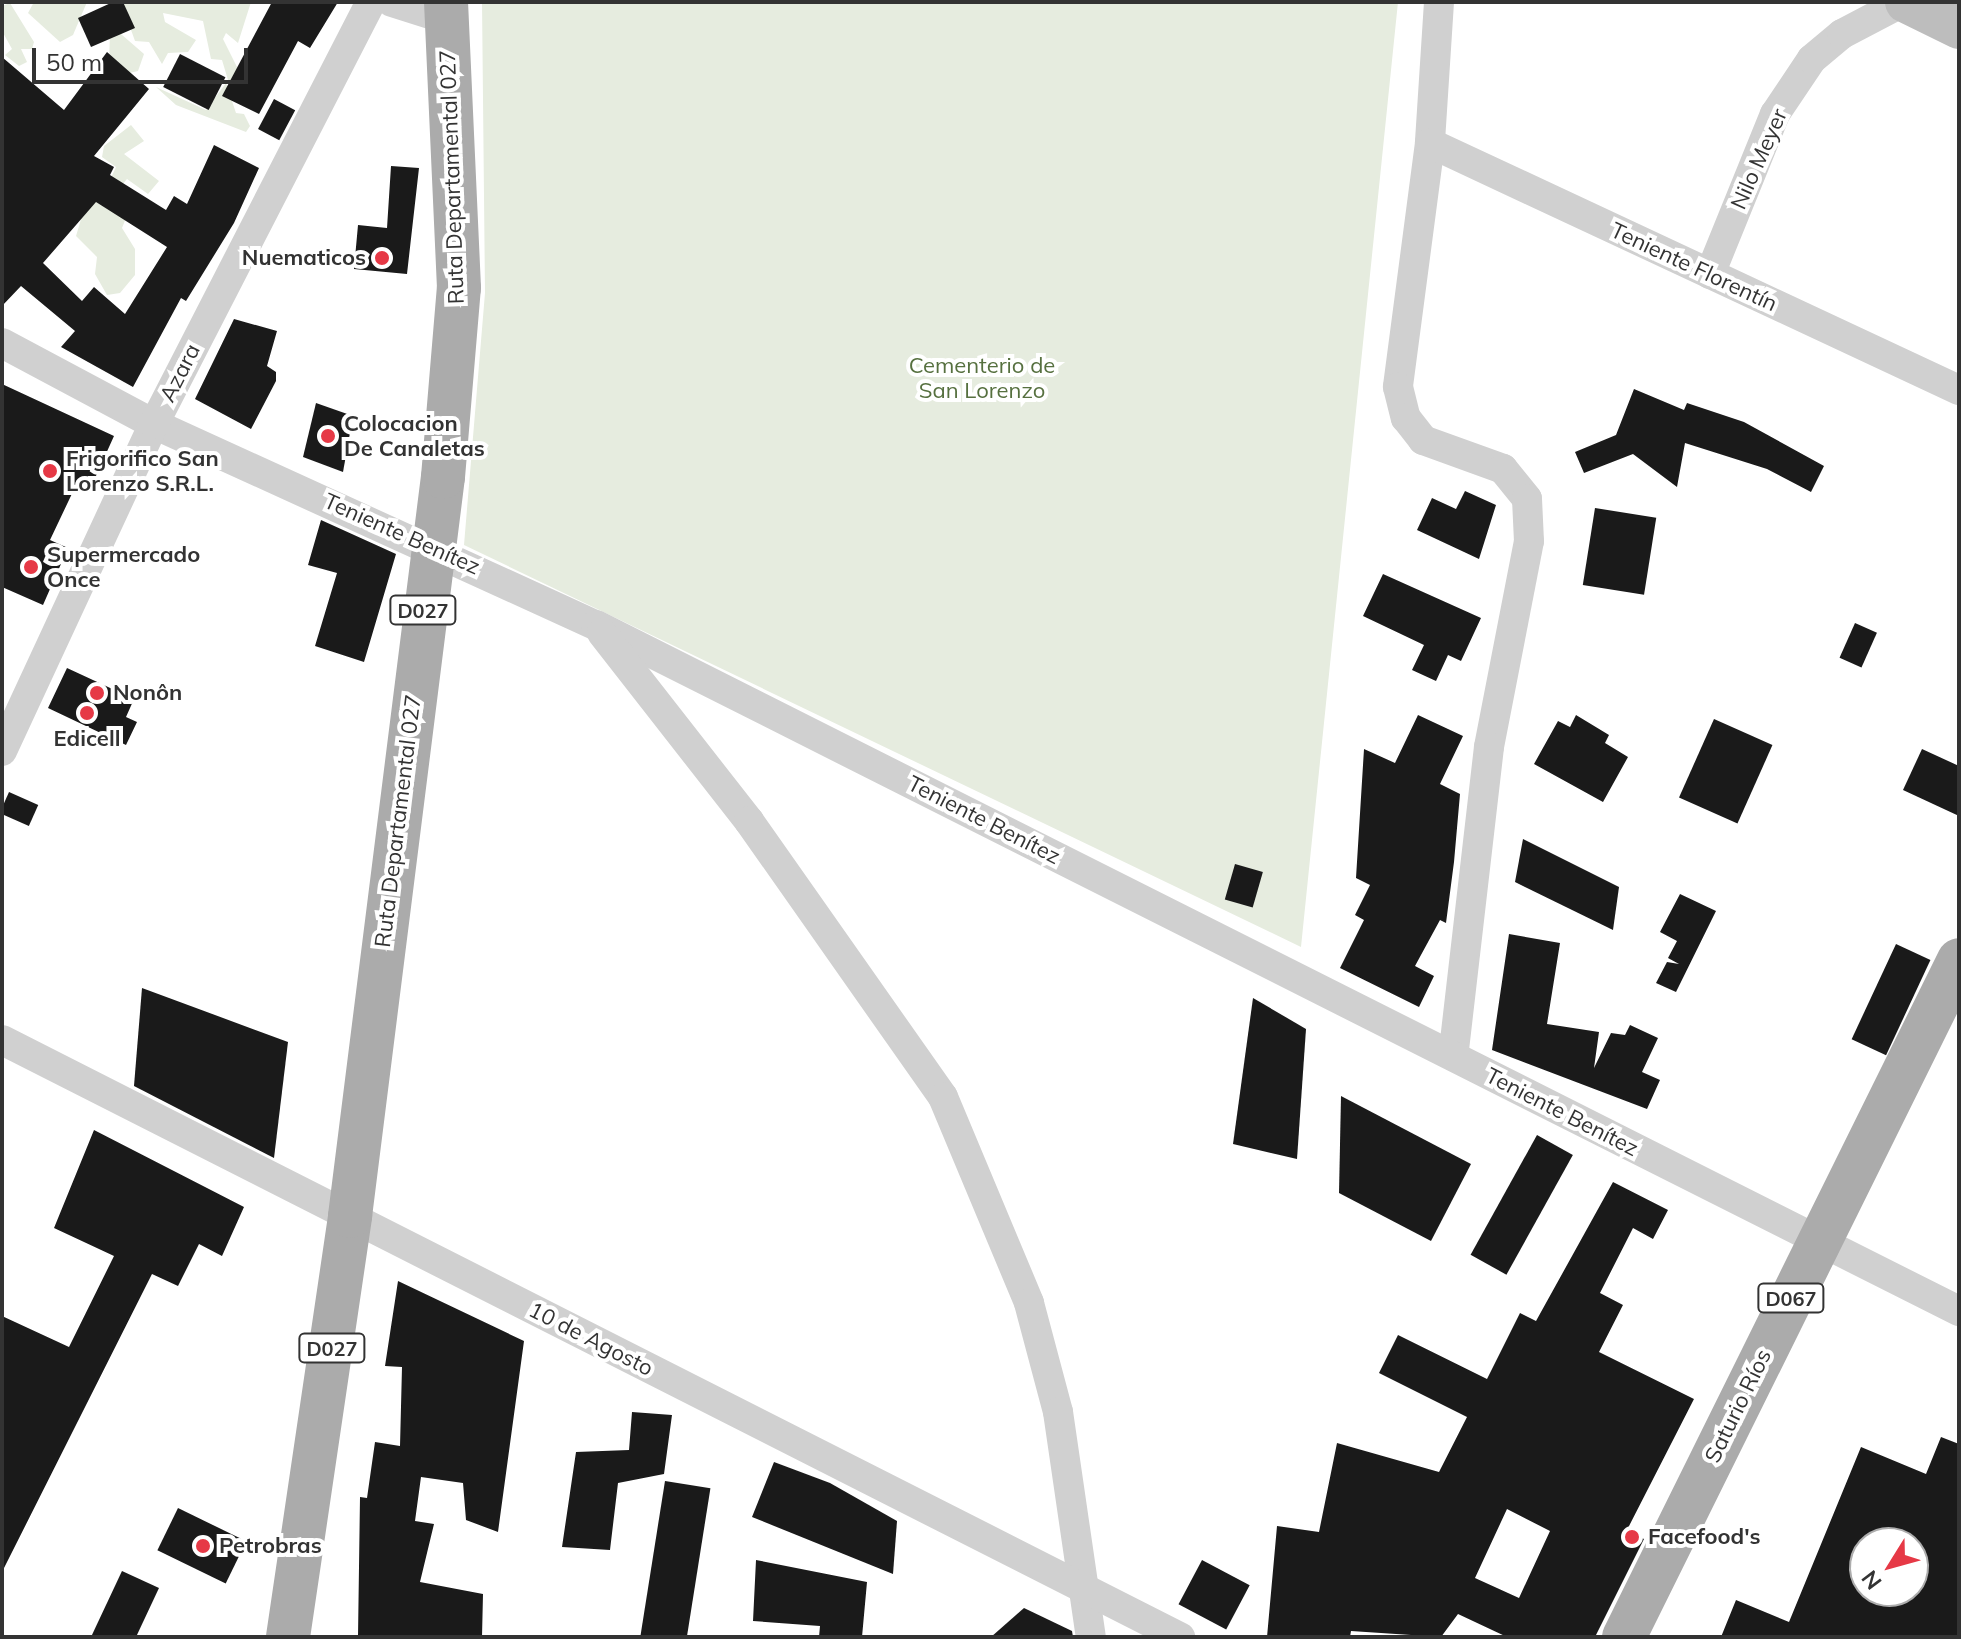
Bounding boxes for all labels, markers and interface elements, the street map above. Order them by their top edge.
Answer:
scale bar [36,32,252,82]
text: 50 m [46,47,102,77]
street label: Ruta Departamental 027 [434,49,470,305]
street label: Nilo Meyer [1725,105,1793,213]
street label: Teniente Florentín [1607,217,1781,317]
place label: Nuematicos [242,245,366,271]
marker: Nuematicos [373,249,391,267]
street label: Azara [154,339,206,407]
park label: Cementerio de San Lorenzo [909,352,1055,404]
place label: Colocacion De Canaletas [344,410,485,462]
marker: Colocacion De Canaletas [319,427,337,445]
place label: Frigorifico San Lorenzo S.R.L. [66,445,219,496]
marker: Frigorifico San Lorenzo S.R.L. [41,462,59,480]
street label: Teniente Benítez [320,488,484,580]
place label: Supermercado Once [47,541,200,592]
marker: Supermercado Once [22,558,40,576]
road number: D027 [389,594,457,626]
place label: Nonôn [113,680,182,706]
marker: Nonôn [88,684,106,702]
street label: Ruta Departamental 027 [369,693,427,949]
marker: Edicell [78,704,96,722]
place label: Edicell [54,726,120,752]
street label: Teniente Benítez [903,770,1065,870]
street label: Teniente Benítez [1481,1062,1643,1162]
road number: D067 [1757,1282,1825,1314]
street label: 10 de Agosto [524,1296,658,1382]
road number: D027 [298,1332,366,1364]
street label: Saturio Ríos [1699,1345,1777,1467]
place label: Facefood's [1648,1524,1761,1550]
north arrow [1849,1527,1929,1607]
marker: Facefood's [1623,1528,1641,1546]
place label: Petrobras [219,1533,322,1559]
marker: Petrobras [194,1537,212,1555]
text: N [1855,1565,1888,1595]

